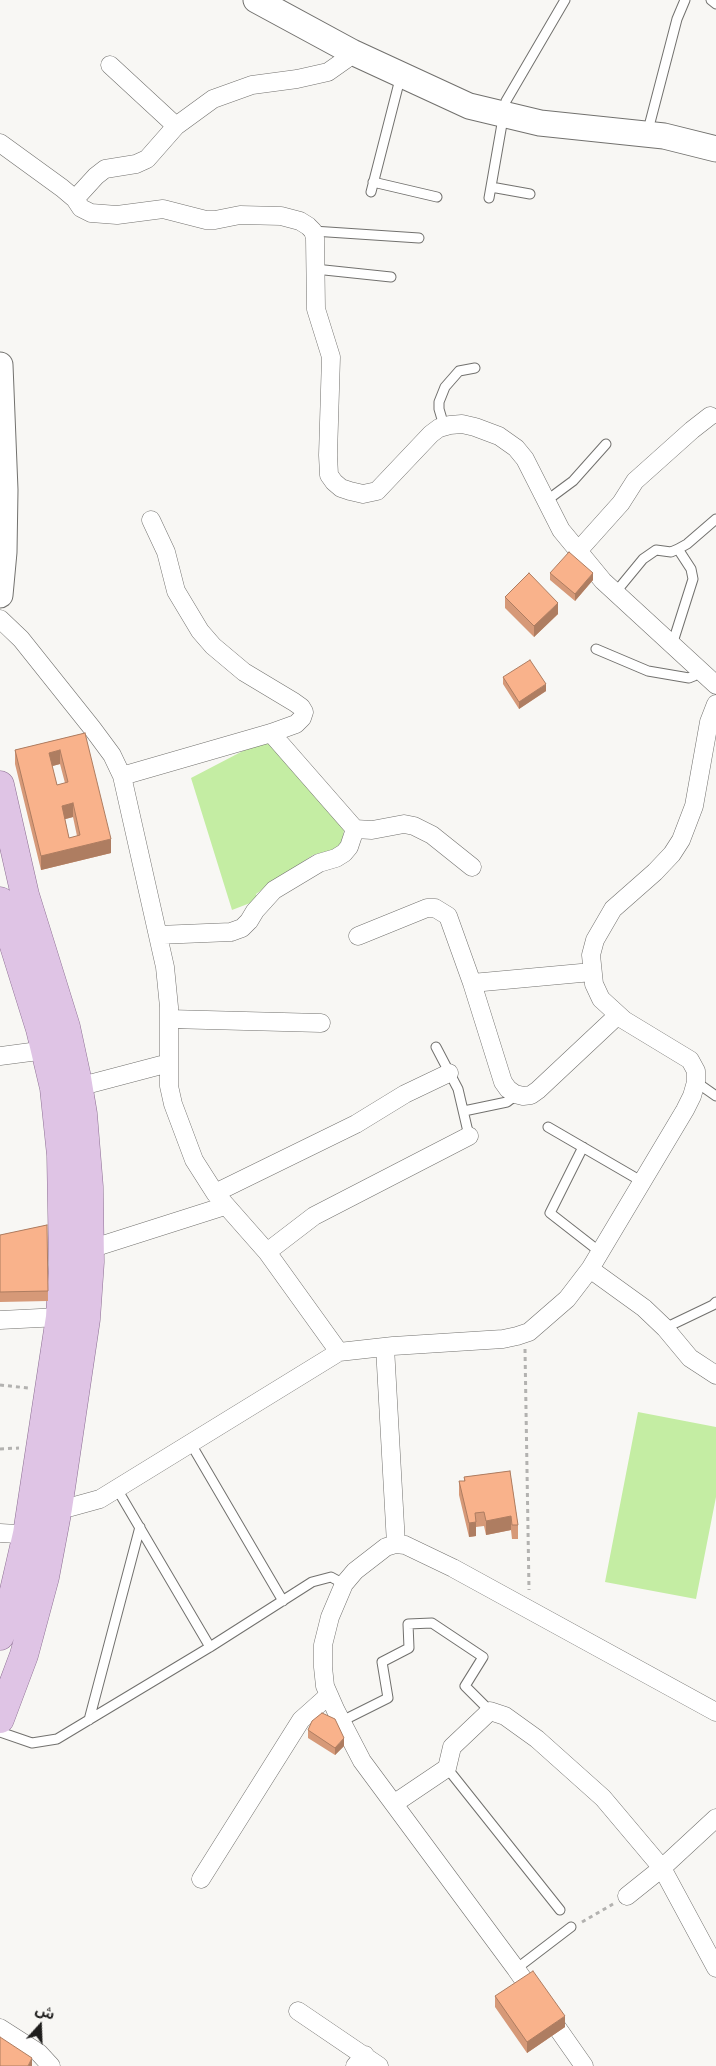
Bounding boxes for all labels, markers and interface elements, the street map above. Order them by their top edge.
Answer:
north arrow [15,2001,65,2051]
text: ش [33,2001,57,2023]

